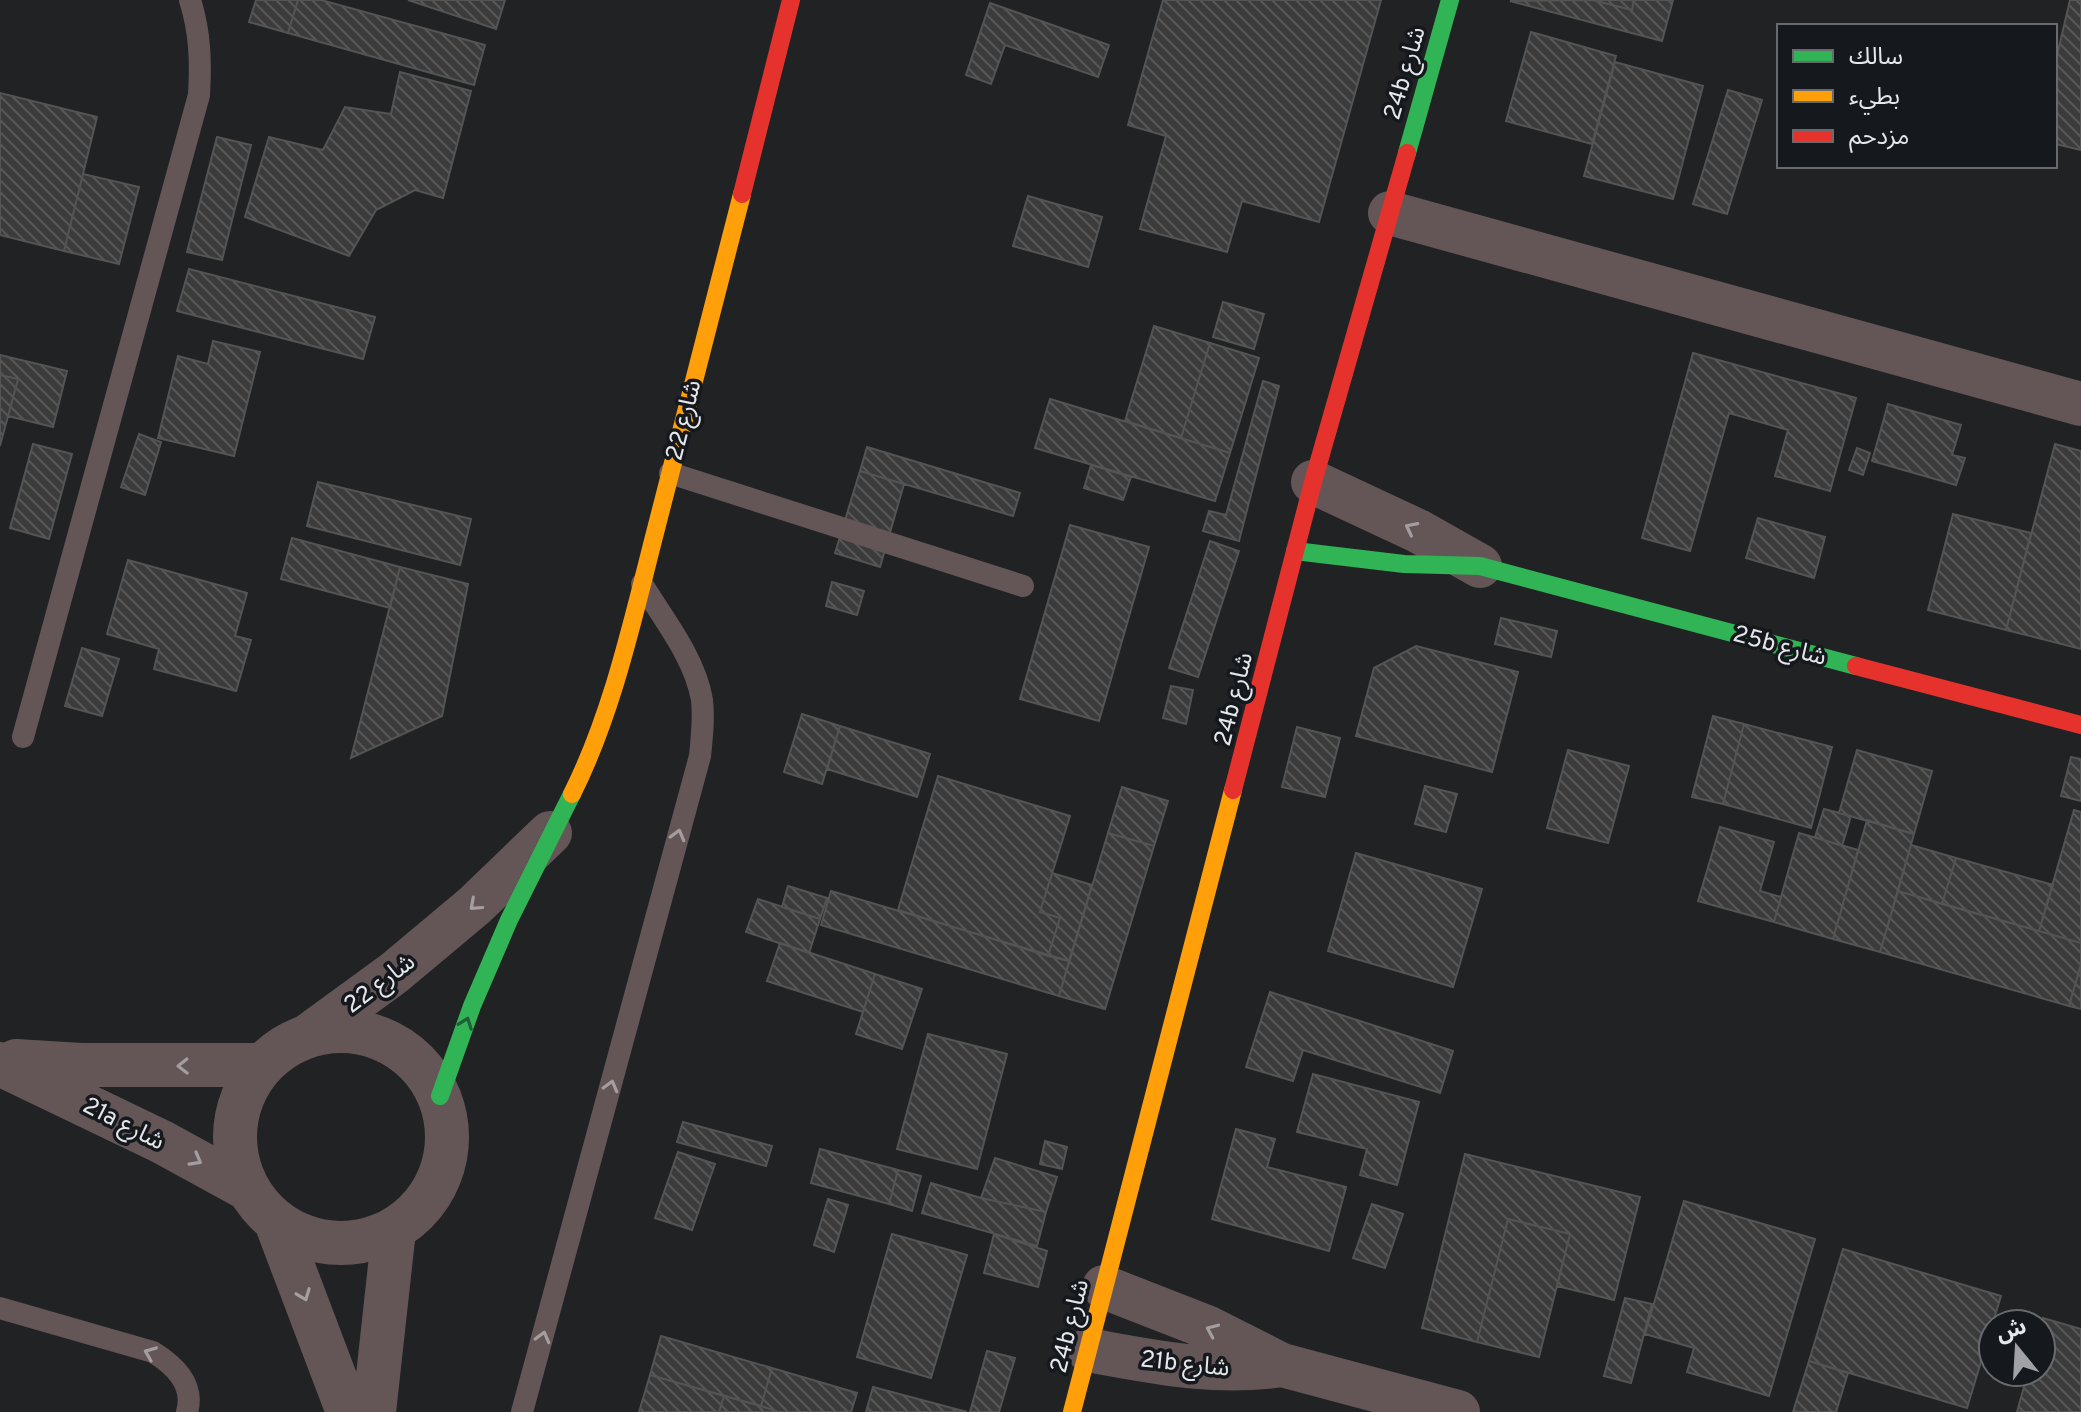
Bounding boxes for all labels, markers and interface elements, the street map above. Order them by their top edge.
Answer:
street label: 24b شارع [1378,24,1433,123]
legend [1777,24,2057,168]
text: سالك [1849,43,1903,73]
text: بطيء [1849,83,1900,115]
text: مزدحم [1849,123,1909,153]
street label: شارع 22 [660,377,709,464]
one-way arrow [1405,522,1420,538]
street label: 25b شارع [1729,620,1829,674]
street label: 24b شارع [1209,650,1261,749]
one-way arrow [669,828,686,842]
one-way arrow [470,895,485,909]
street label: شارع 22 [339,948,422,1021]
one-way arrow [456,1016,473,1030]
one-way arrow [176,1057,189,1075]
one-way arrow [601,1079,618,1093]
street label: 21a شارع [77,1091,169,1158]
one-way arrow [187,1151,202,1166]
street label: 24b شارع [1045,1277,1097,1376]
one-way arrow [294,1287,311,1301]
north arrow [1977,1308,2057,1388]
text: ش [1993,1314,2030,1349]
one-way arrow [1206,1323,1221,1339]
one-way arrow [533,1330,550,1344]
street label: 21b شارع [1139,1345,1231,1385]
one-way arrow [144,1346,158,1363]

